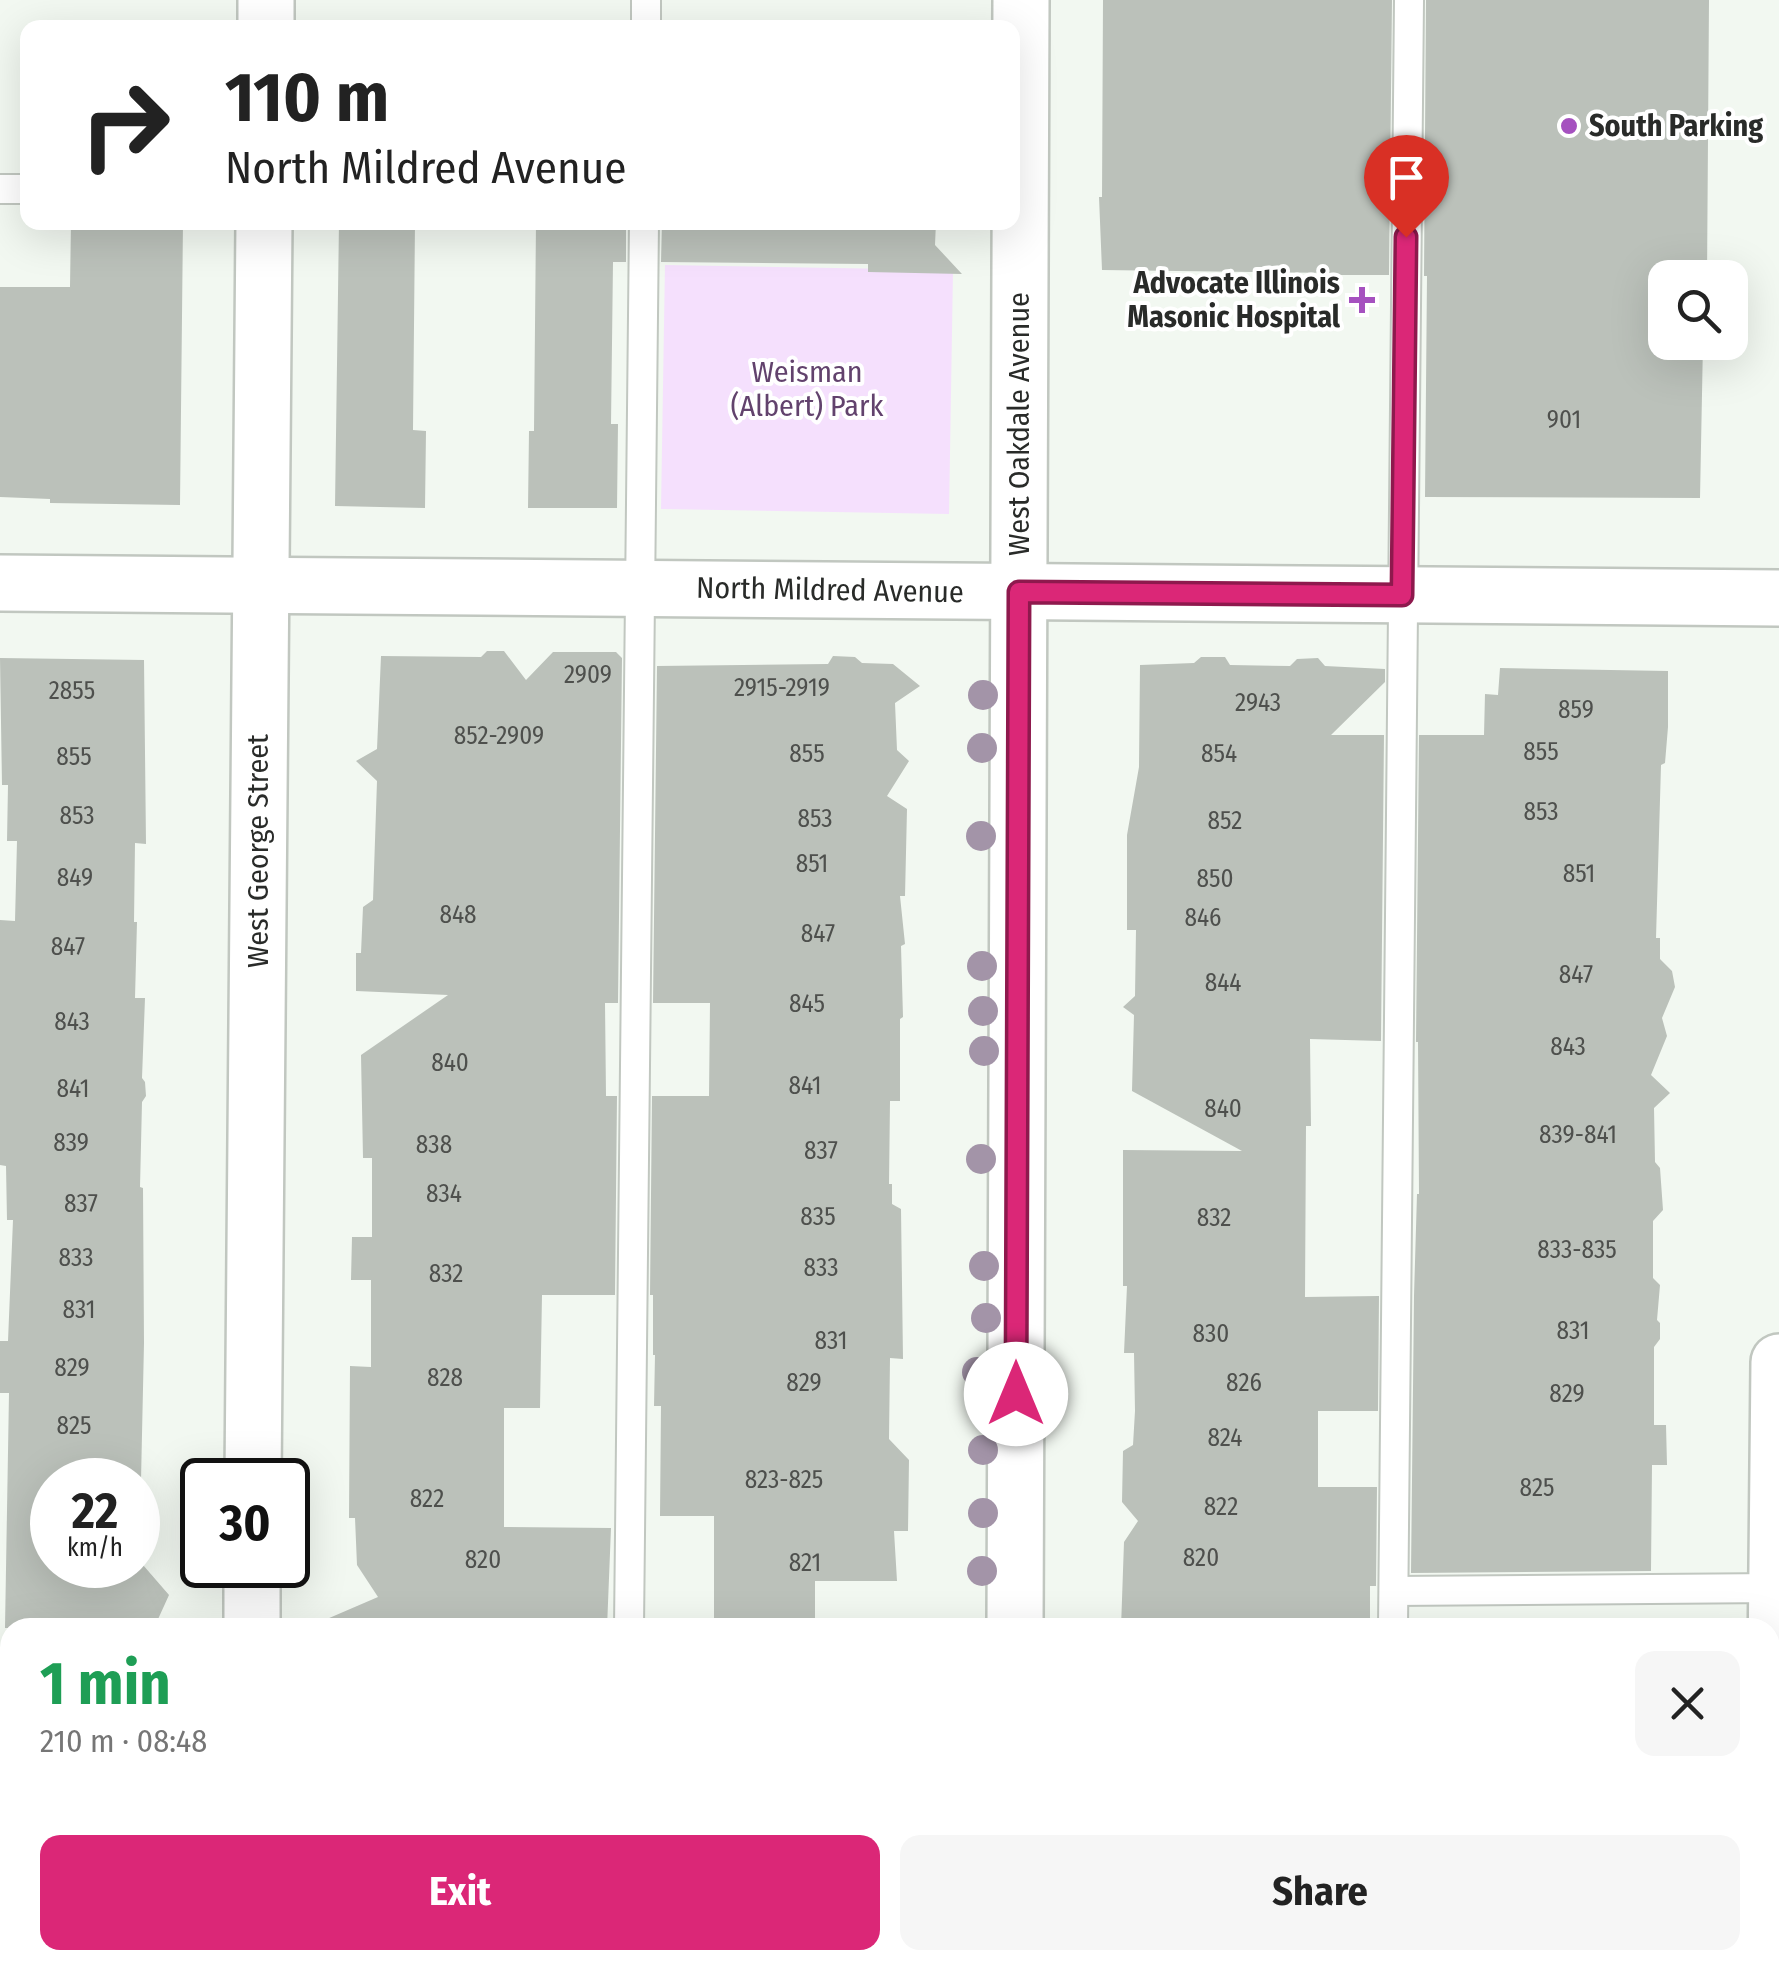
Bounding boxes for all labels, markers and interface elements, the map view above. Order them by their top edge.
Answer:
text: 110 m [225,56,389,140]
icon: right [60,60,190,190]
place label: South Parking [1589,108,1763,144]
marker: South Parking [1558,115,1580,137]
pin [1364,135,1449,238]
text: North Mildred Avenue [225,141,626,195]
icon: arrive [1379,150,1434,205]
map controls [1648,260,1748,360]
button: search [1648,260,1748,360]
place label: Advocate Illinois Masonic Hospital [1127,265,1341,335]
marker: Advocate Illinois Masonic Hospital [1349,287,1375,313]
street label: West Oakdale Avenue [1001,292,1037,556]
park label: Weisman (Albert) Park [731,354,883,424]
house number: 901 [1547,405,1581,435]
street label: North Mildred Avenue [696,570,964,610]
house number: 2909 [564,660,612,690]
house number: 2915-2919 [734,673,830,703]
house number: 2855 [49,676,95,706]
house number: 2943 [1235,688,1281,718]
house number: 859 [1558,695,1594,725]
house number: 852-2909 [454,721,544,751]
street label: West George Street [240,734,276,968]
house number: 855 [1523,737,1559,767]
house number: 855 [789,739,825,769]
house number: 854 [1201,739,1237,769]
house number: 855 [56,742,92,772]
house number: 853 [1523,797,1559,827]
house number: 853 [59,801,95,831]
house number: 853 [797,804,833,834]
house number: 852 [1208,806,1242,836]
house number: 851 [796,849,828,879]
house number: 851 [1563,859,1595,889]
house number: 849 [57,863,93,893]
house number: 850 [1196,864,1234,894]
house number: 848 [439,900,477,930]
house number: 846 [1184,903,1222,933]
house number: 847 [801,919,835,949]
house number: 847 [51,932,85,962]
house number: 847 [1559,960,1593,990]
house number: 844 [1205,968,1241,998]
house number: 845 [789,989,825,1019]
house number: 843 [54,1007,90,1037]
house number: 843 [1550,1032,1586,1062]
house number: 840 [431,1048,469,1078]
house number: 841 [788,1071,822,1101]
house number: 841 [56,1074,90,1104]
house number: 840 [1204,1094,1242,1124]
house number: 839-841 [1539,1120,1617,1150]
house number: 839 [53,1128,89,1158]
house number: 838 [416,1130,452,1160]
house number: 837 [804,1136,838,1166]
house number: 834 [426,1179,462,1209]
house number: 837 [64,1189,98,1219]
house number: 835 [800,1202,836,1232]
house number: 832 [1197,1203,1231,1233]
house number: 833-835 [1537,1235,1617,1265]
house number: 833 [58,1243,94,1273]
house number: 833 [803,1253,839,1283]
house number: 832 [429,1259,463,1289]
house number: 831 [63,1295,95,1325]
house number: 831 [1557,1316,1589,1346]
house number: 830 [1193,1319,1229,1349]
house number: 831 [815,1326,847,1356]
position arrow [964,1342,1068,1446]
house number: 829 [54,1353,90,1383]
house number: 828 [427,1363,463,1393]
house number: 829 [786,1368,822,1398]
house number: 826 [1226,1368,1262,1398]
house number: 829 [1549,1379,1585,1409]
house number: 825 [57,1411,91,1441]
house number: 824 [1208,1423,1242,1453]
speed limit sign: 30 [180,1458,310,1588]
house number: 823-825 [745,1465,823,1495]
house number: 825 [1520,1473,1554,1503]
text: 22 [72,1481,118,1541]
house number: 822 [410,1484,444,1514]
house number: 822 [1204,1492,1238,1522]
text: km/h [67,1533,123,1563]
house number: 820 [1183,1543,1219,1573]
house number: 820 [465,1545,501,1575]
house number: 821 [789,1548,821,1578]
text: 1 min [40,1648,171,1720]
button: close [1635,1651,1740,1756]
text: 210 m · 08:48 [40,1722,207,1760]
button: Exit [40,1835,880,1950]
button: Share [900,1835,1740,1950]

